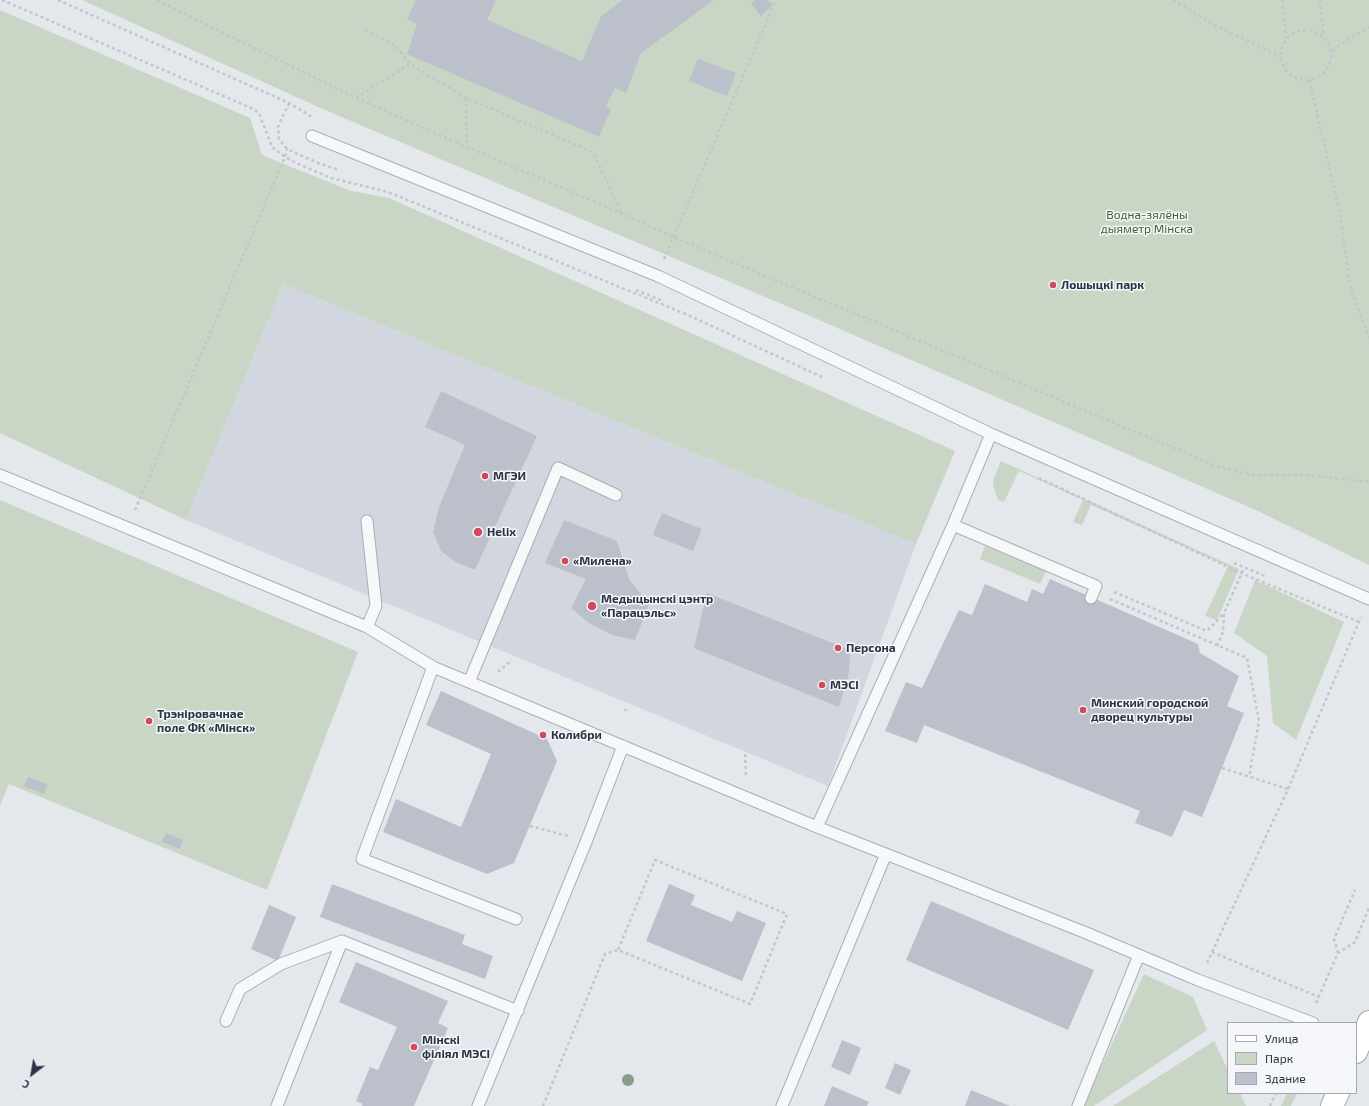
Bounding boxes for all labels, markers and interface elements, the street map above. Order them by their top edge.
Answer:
park label: Водна-зялёны дыяметр Мінска [1101,208,1193,236]
place label: Лошыцкі парк [1061,278,1144,292]
marker: Лошыцкі парк [1048,280,1058,290]
place label: МГЭИ [493,469,526,483]
marker: МГЭИ [480,471,490,481]
place label: Helix [487,525,516,539]
marker: Helix [472,526,484,538]
place label: «Милена» [573,554,632,568]
marker: «Милена» [560,556,570,566]
place label: Медыцынскі цэнтр «Парацэльс» [601,592,713,620]
marker: Медыцынскі цэнтр «Парацэльс» [586,600,598,612]
place label: Персона [846,641,896,655]
marker: Персона [833,643,843,653]
place label: МЭСІ [830,678,859,692]
marker: МЭСІ [817,680,827,690]
place label: Минский городской дворец культуры [1091,696,1208,724]
marker: Минский городской дворец культуры [1078,705,1088,715]
place label: Трэніровачнае поле ФК «Мінск» [157,707,255,735]
marker: Трэніровачнае поле ФК «Мінск» [144,716,154,726]
place label: Колибри [551,728,602,742]
marker: Колибри [538,730,548,740]
legend [1227,1022,1357,1094]
text: Улица [1265,1031,1298,1045]
place label: Мінскі філіял МЭСІ [422,1033,490,1061]
marker: Мінскі філіял МЭСІ [409,1042,419,1052]
text: Парк [1265,1051,1293,1065]
north arrow [12,1054,52,1094]
text: Здание [1265,1071,1306,1085]
text: С [19,1077,32,1092]

